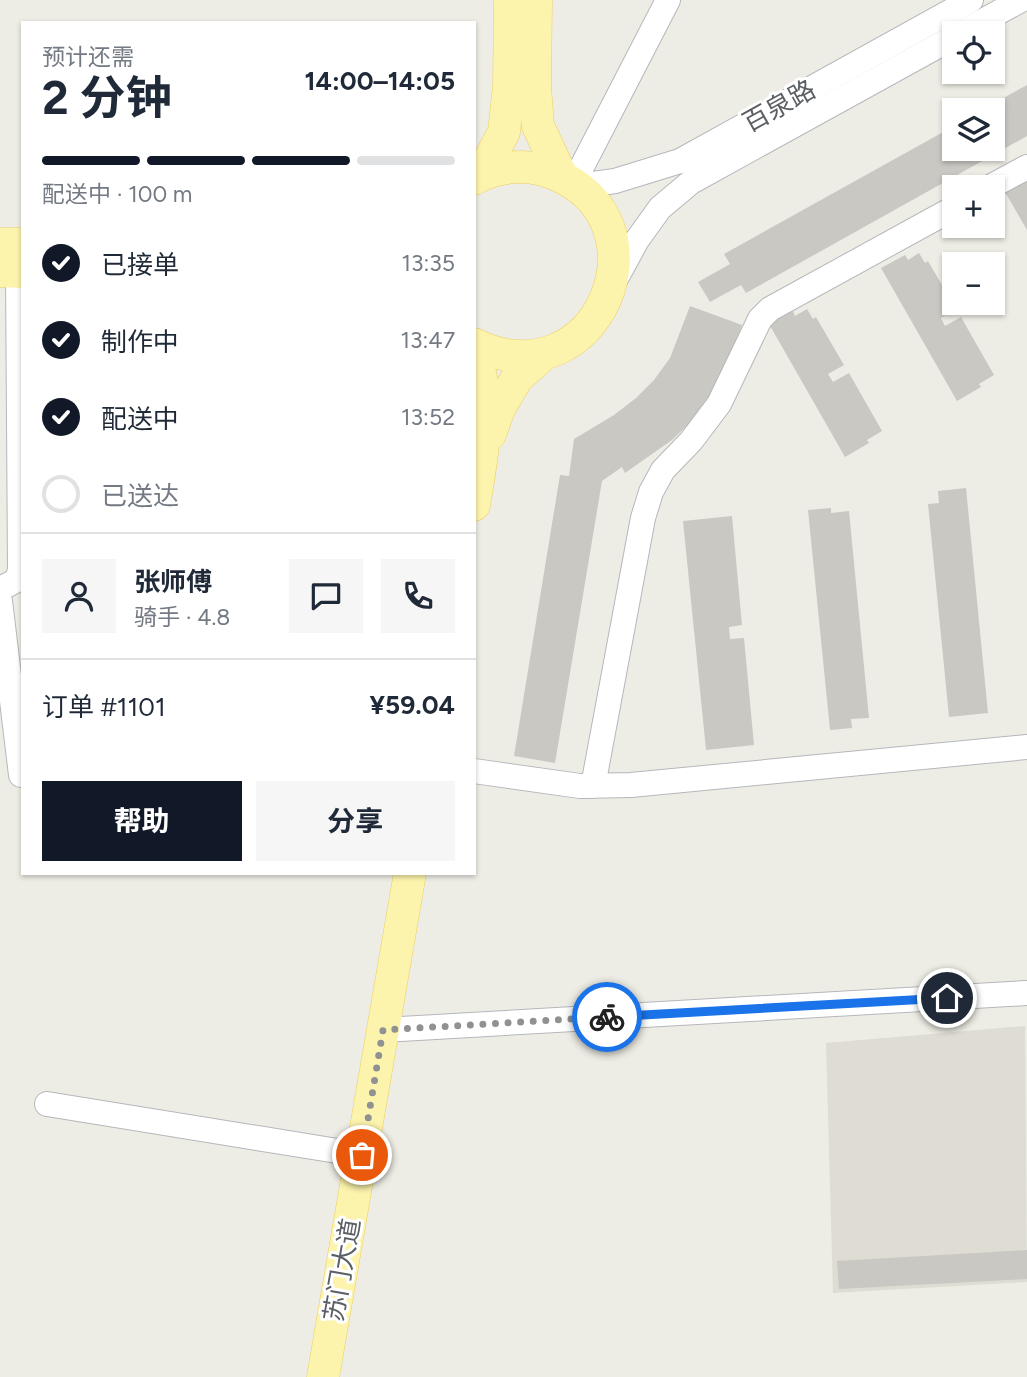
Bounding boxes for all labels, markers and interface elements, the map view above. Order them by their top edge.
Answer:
map controls [942,21,1005,315]
button: locate [942,21,1005,84]
text: 预计还需 [42,43,134,71]
text: 14:00–14:05 [305,65,455,97]
text: 2 分钟 [42,70,172,126]
street label: 百泉路 [737,73,821,139]
button: layers [942,98,1005,161]
button: + [942,175,1005,238]
text: 配送中 · 100 m [42,180,192,208]
icon: check [42,244,80,282]
text: 已接单 [101,249,179,281]
text: 13:35 [401,249,455,277]
button: − [942,252,1005,315]
icon: check [42,321,80,359]
text: 制作中 [101,326,179,358]
text: 13:47 [401,326,455,354]
icon: check [42,398,80,436]
text: 配送中 [101,403,179,435]
text: 13:52 [401,403,455,431]
text: 已送达 [101,480,179,512]
button: person [42,559,116,633]
button: chat [289,559,363,633]
button: phone [381,559,455,633]
text: 张师傅 [134,566,212,598]
text: 骑手 · 4.8 [134,603,230,631]
text: ¥59.04 [370,689,455,721]
text: 订单 #1101 [42,691,166,723]
button: 帮助 [42,781,242,861]
button: 分享 [256,781,455,861]
pin [917,968,977,1028]
icon: home [928,979,966,1017]
courier [572,982,642,1052]
icon: bike [588,998,626,1036]
pin [332,1125,392,1185]
icon: bag [343,1136,381,1174]
street label: 苏门大道 [317,1216,367,1324]

